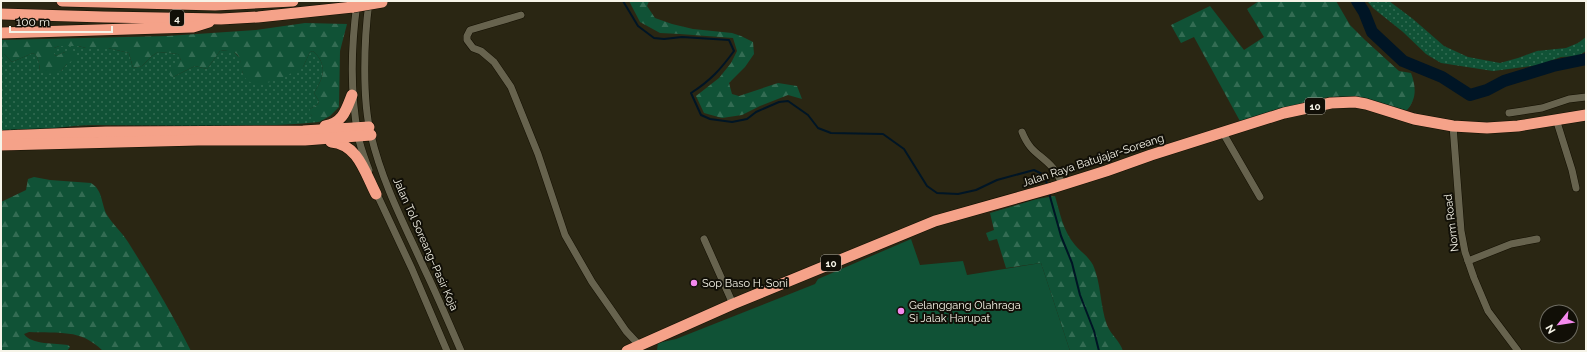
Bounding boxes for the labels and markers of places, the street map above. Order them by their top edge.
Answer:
place label: Sop Baso H. Soni [702,277,788,290]
marker: Sop Baso H. Soni [689,278,699,288]
place label: Gelanggang Olahraga Si Jalak Harupat [909,299,1021,325]
marker: Gelanggang Olahraga Si Jalak Harupat [896,306,906,316]

